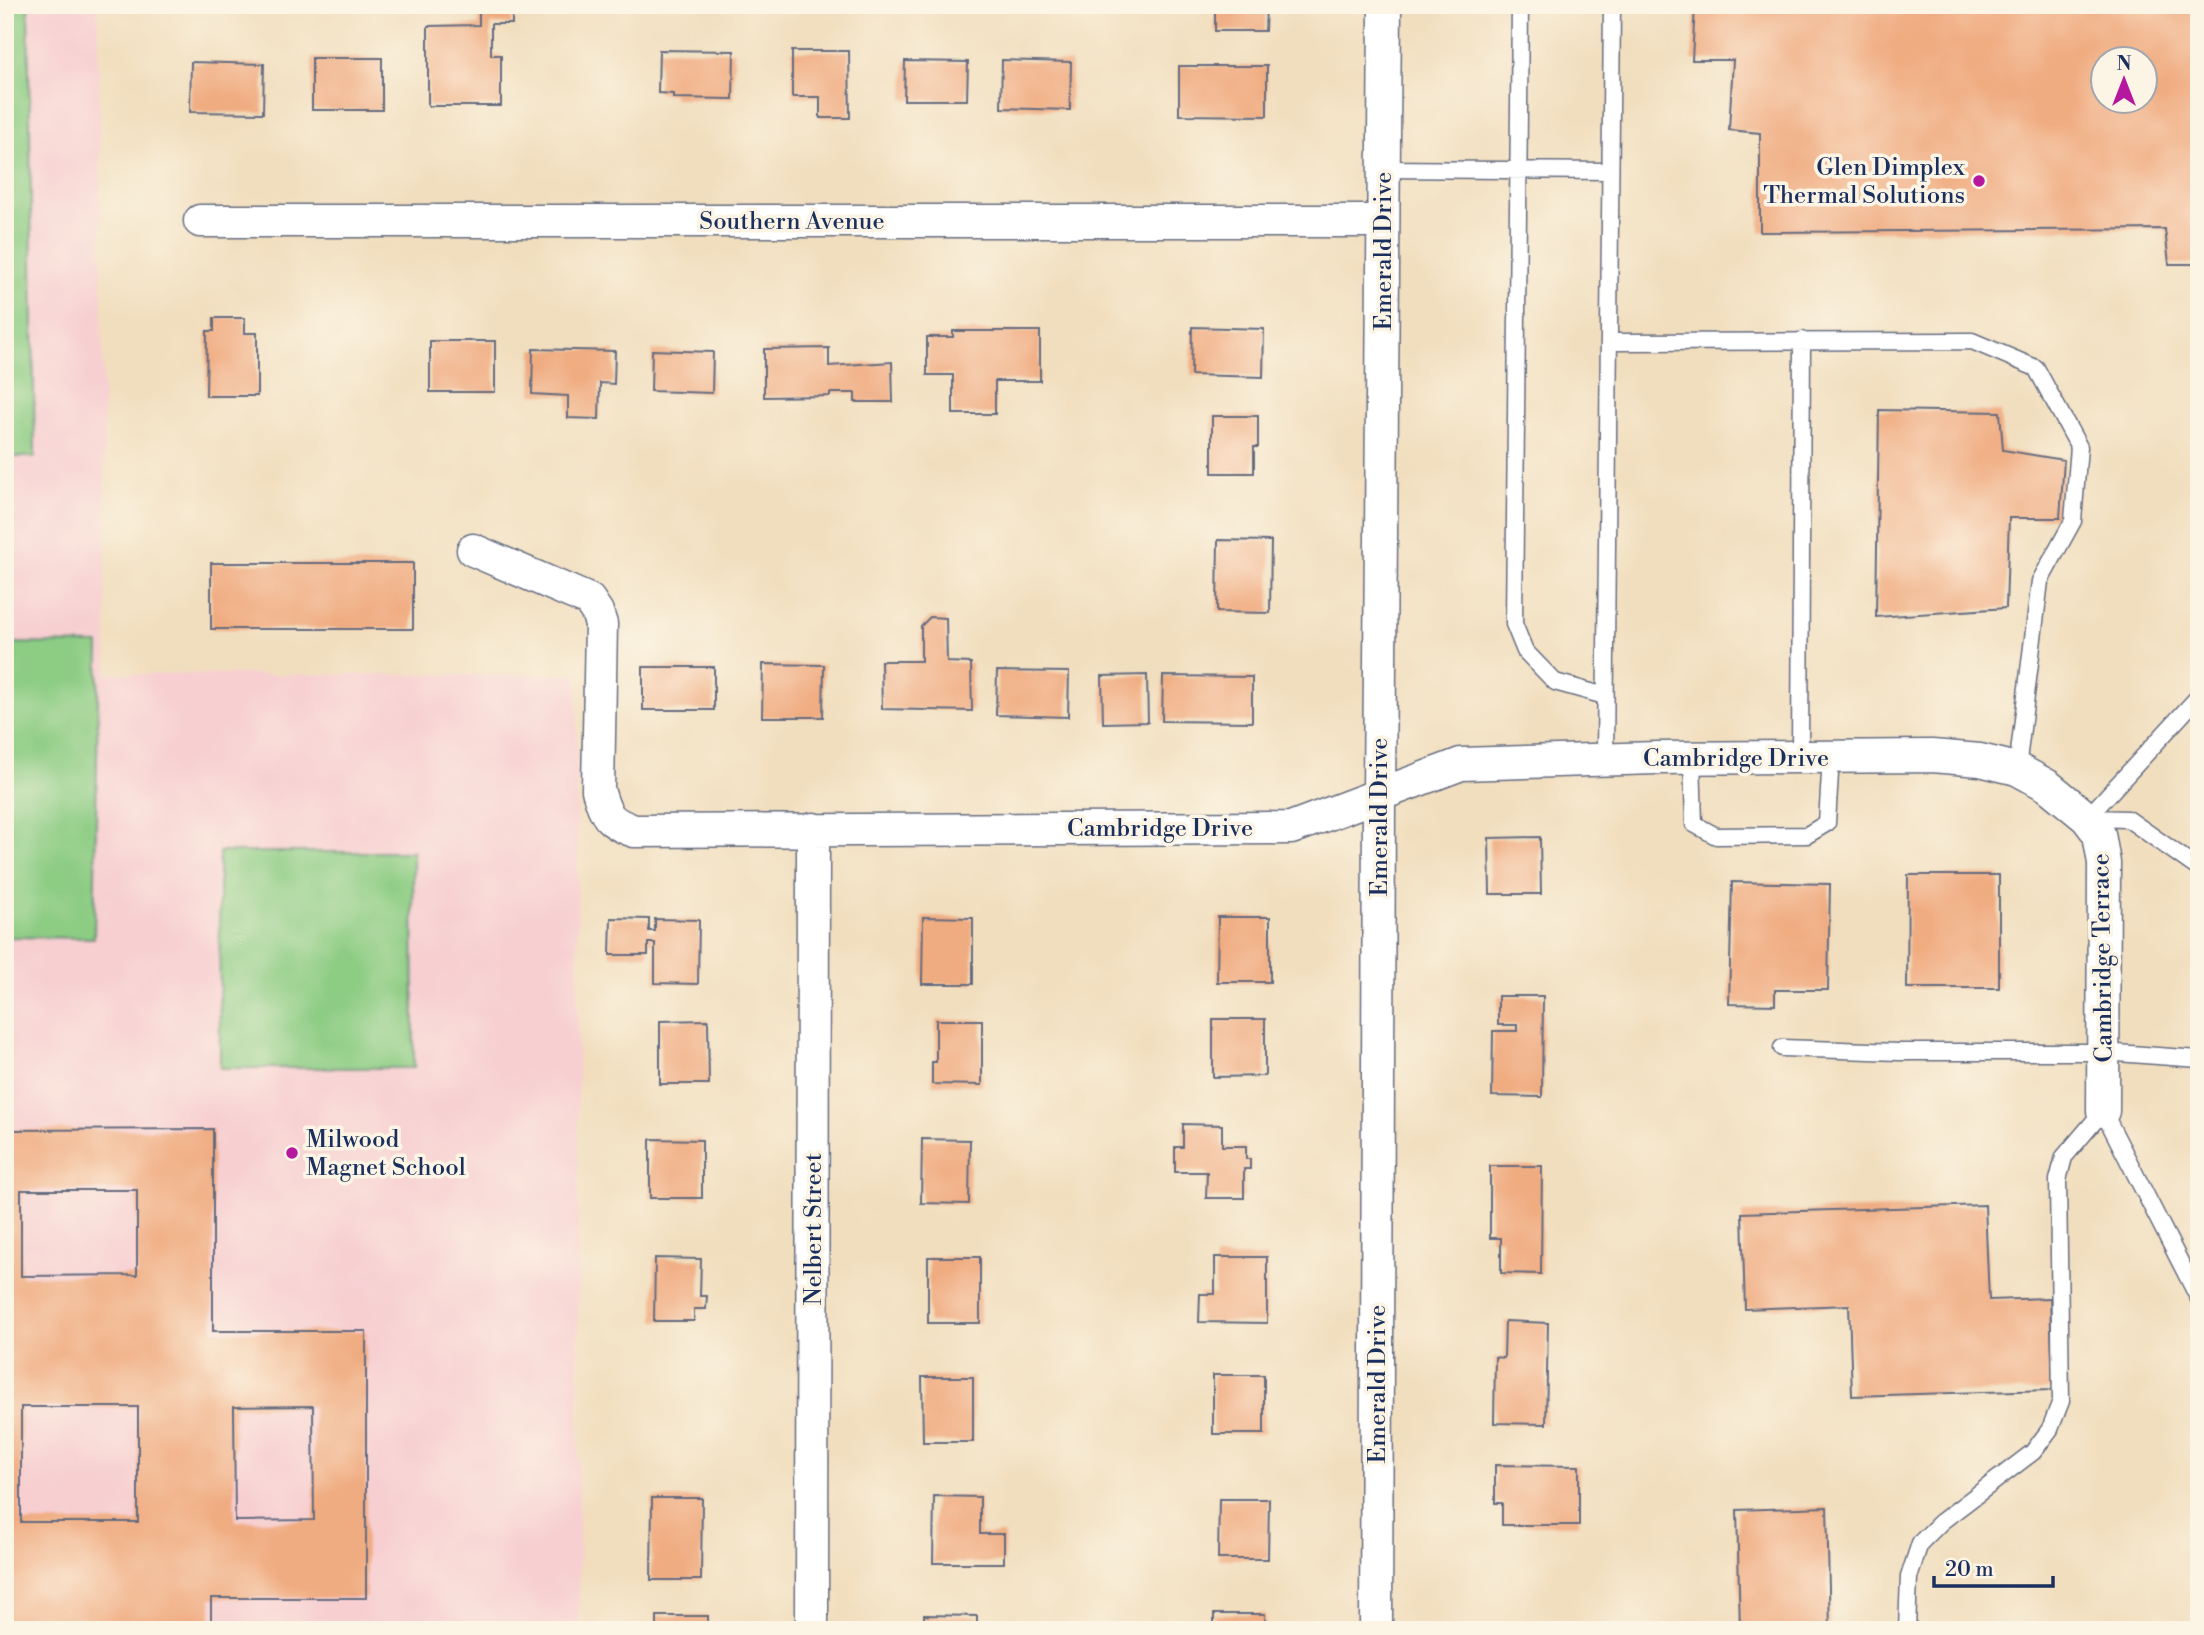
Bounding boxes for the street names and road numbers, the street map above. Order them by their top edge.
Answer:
street label: Emerald Drive [1369,172,1399,330]
street label: Southern Avenue [699,207,885,237]
street label: Emerald Drive [1365,738,1395,896]
street label: Cambridge Drive [1643,744,1829,774]
street label: Cambridge Drive [1067,814,1253,844]
street label: Cambridge Terrace [2086,853,2120,1063]
street label: Nelbert Street [799,1152,829,1305]
street label: Emerald Drive [1363,1305,1393,1463]

